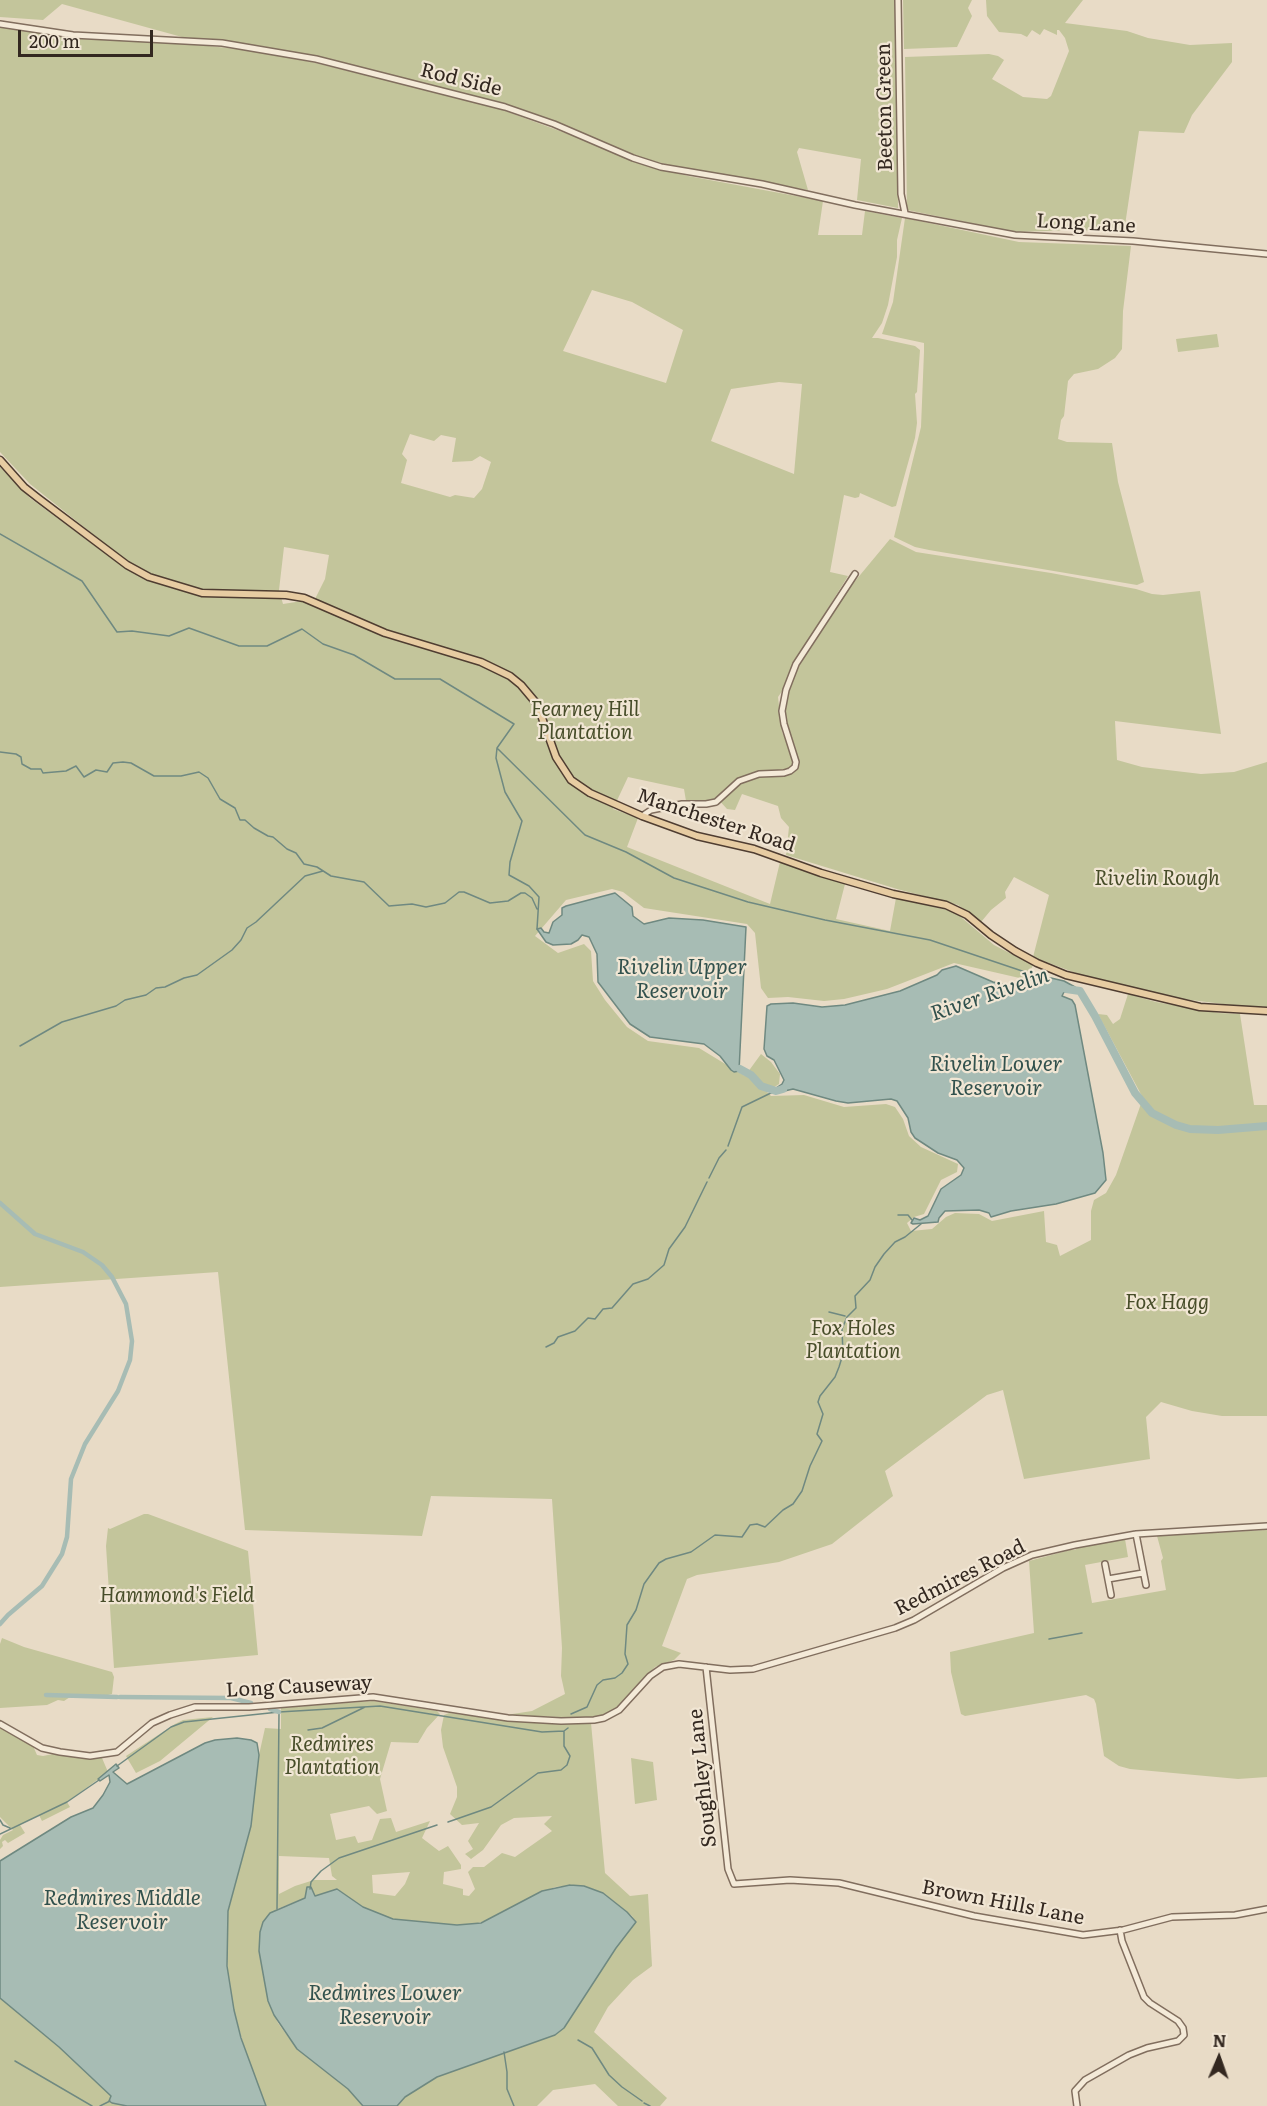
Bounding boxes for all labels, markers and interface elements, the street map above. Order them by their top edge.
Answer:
scale bar [21,18,156,56]
text: 200 m [29,27,80,54]
street label: Beeton Green [872,43,898,171]
street label: Rod Side [418,58,504,102]
street label: Long Lane [1036,209,1136,239]
park label: Fearney Hill Plantation [531,698,639,745]
street label: Manchester Road [634,784,798,858]
park label: Rivelin Rough [1094,867,1220,891]
water label: Rivelin Upper Reservoir [617,955,747,1005]
water label: River Rivelin [928,963,1052,1027]
water label: Rivelin Lower Reservoir [929,1052,1063,1102]
park label: Fox Hagg [1125,1291,1209,1315]
park label: Fox Holes Plantation [805,1317,901,1364]
street label: Redmires Road [891,1535,1029,1621]
park label: Hammond's Field [100,1584,254,1608]
street label: Long Causeway [225,1671,373,1703]
street label: Soughley Lane [684,1707,722,1849]
park label: Redmires Plantation [284,1733,380,1780]
street label: Brown Hills Lane [920,1875,1086,1931]
water label: Redmires Middle Reservoir [43,1886,201,1936]
water label: Redmires Lower Reservoir [308,1981,462,2031]
north arrow [1189,2028,1249,2088]
text: N [1212,2028,1227,2052]

